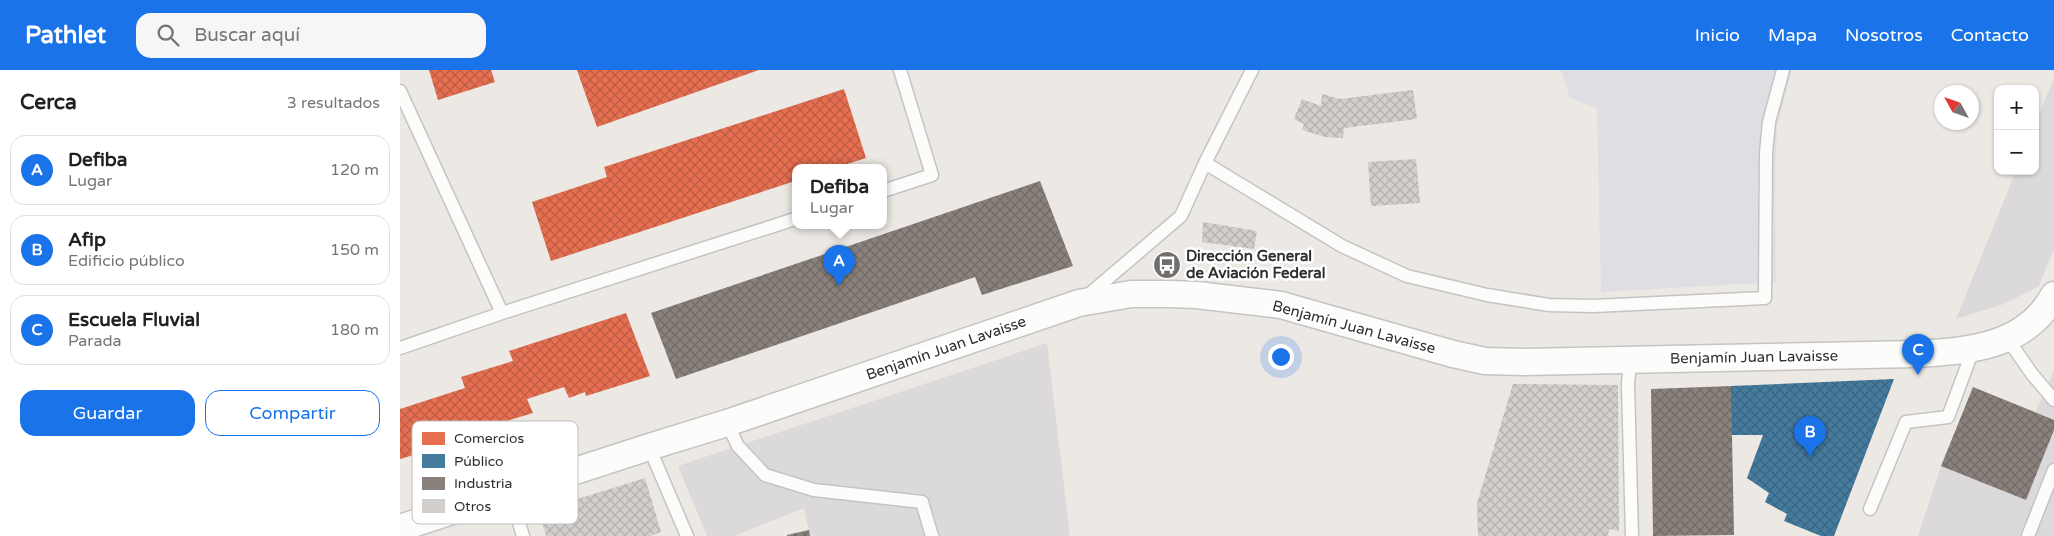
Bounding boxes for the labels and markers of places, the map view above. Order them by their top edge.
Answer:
pin: A [823,245,855,286]
place label: Dirección General de Aviación Federal [1186,247,1325,282]
bus stop icon: Dirección General de Aviación Federal [1152,250,1182,280]
pin: C [1902,334,1934,375]
pin: B [1794,416,1826,457]

